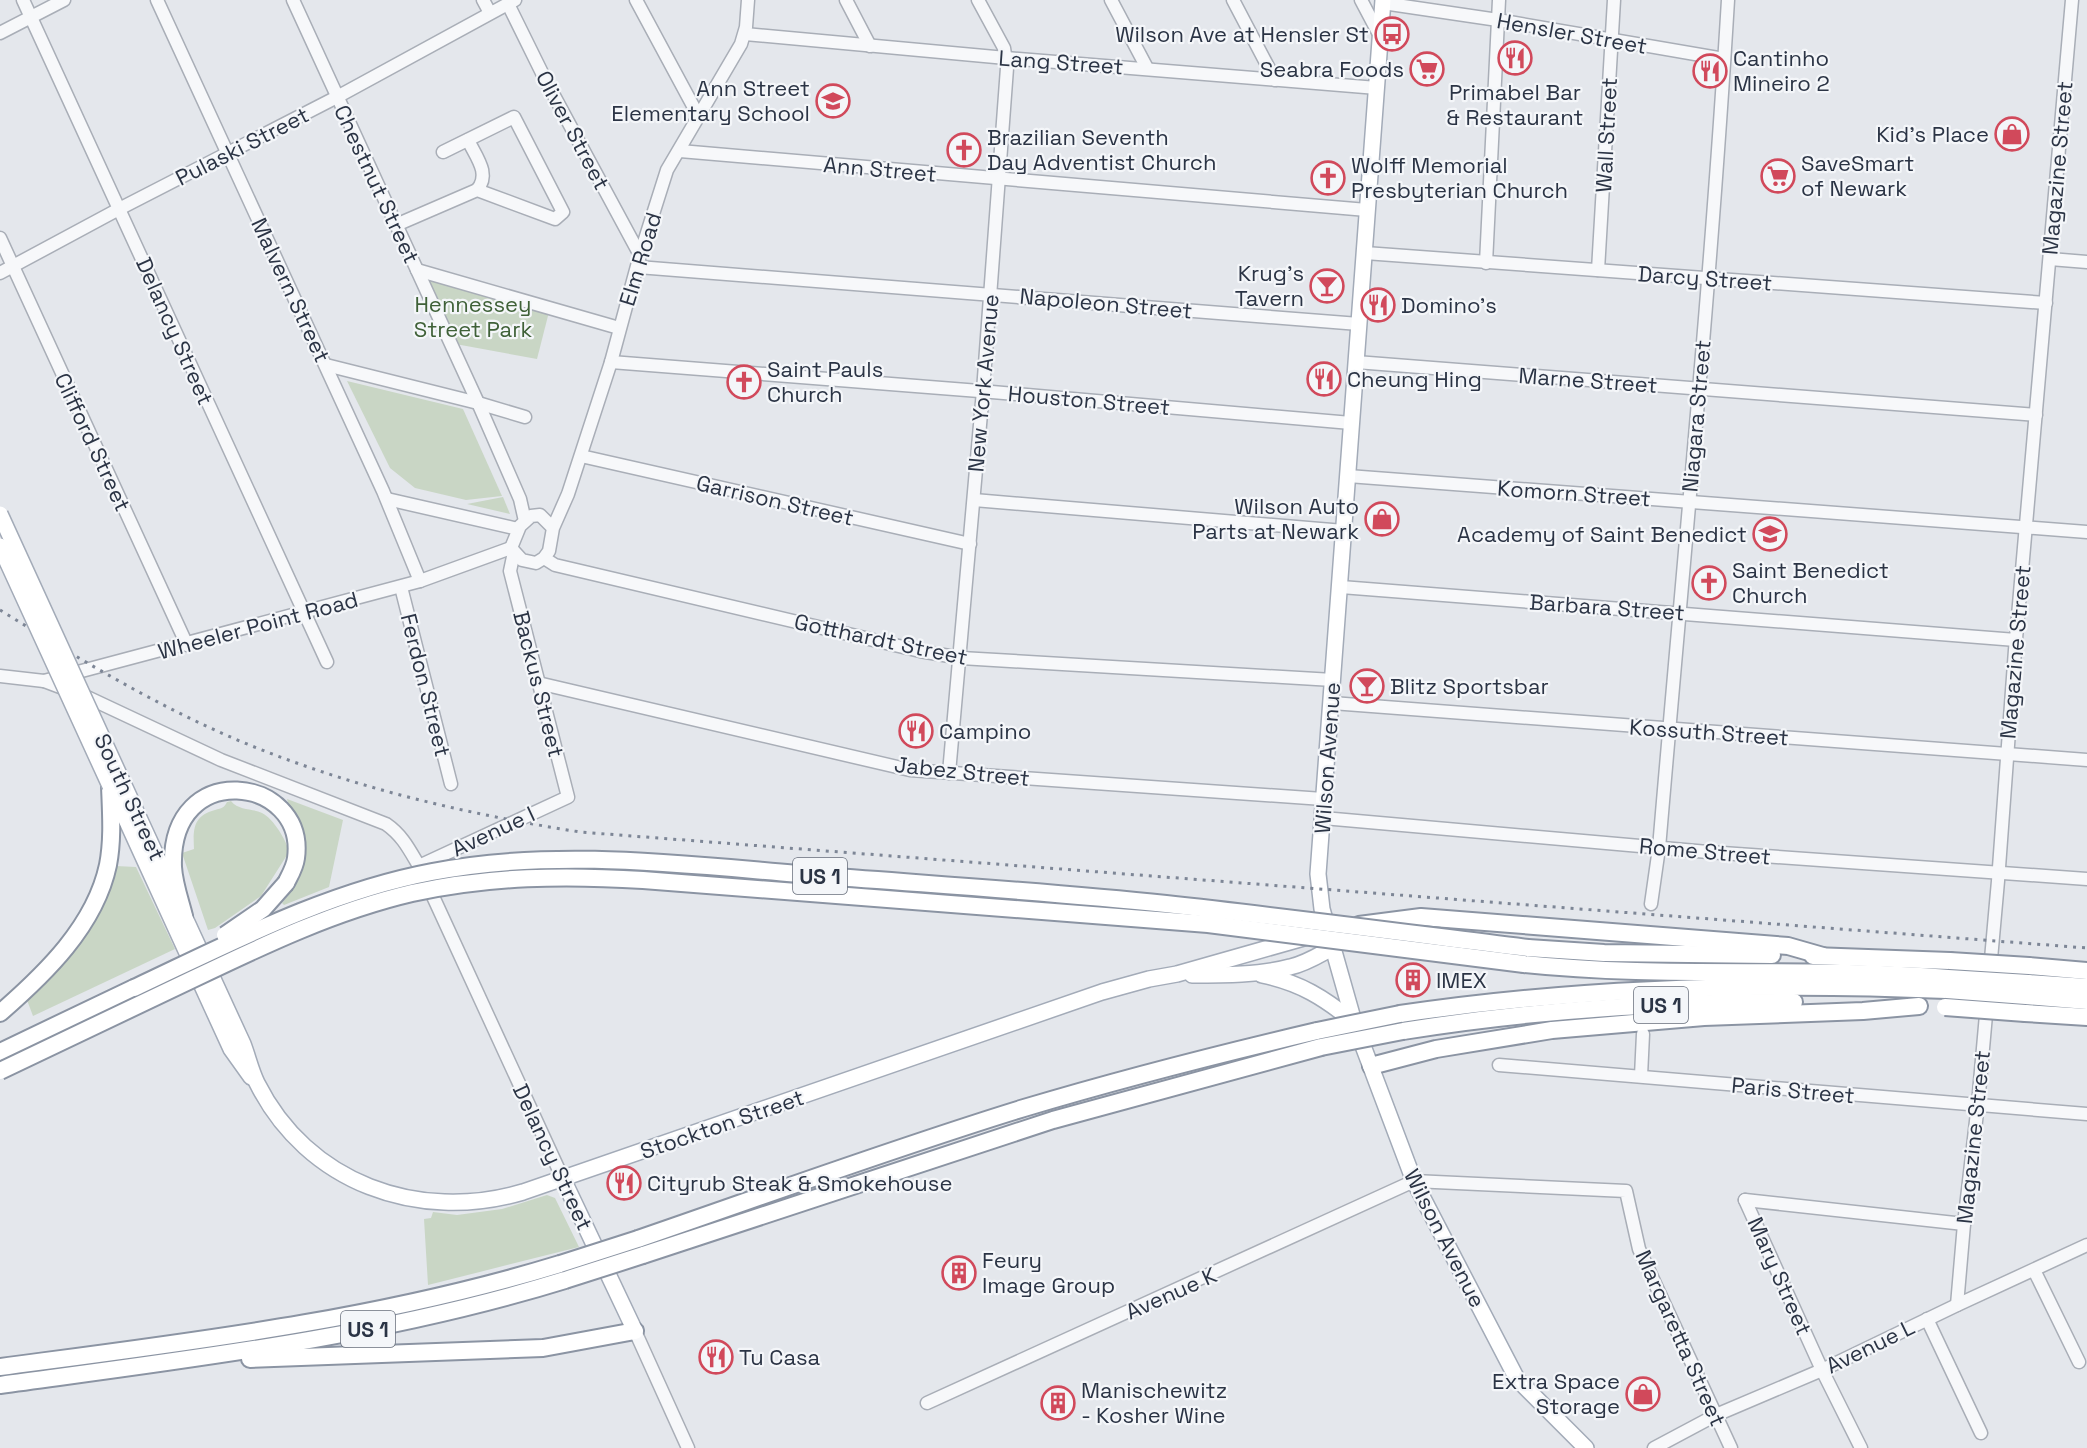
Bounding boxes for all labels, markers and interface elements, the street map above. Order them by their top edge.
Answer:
street label: Hensler Street [1495,6,1649,60]
bus stop icon: Wilson Ave at Hensler St [1374,16,1410,52]
place label: Wilson Ave at Hensler St [1115,20,1369,48]
restaurant icon: Primabel Bar & Restaurant [1497,40,1533,76]
street label: Lang Street [998,44,1124,80]
place label: Cantinho Mineiro 2 [1733,44,1830,97]
supermarket icon: Seabra Foods [1409,51,1445,87]
restaurant icon: Cantinho Mineiro 2 [1692,53,1728,89]
place label: Seabra Foods [1260,55,1404,83]
street label: Oliver Street [530,66,616,194]
place label: Ann Street Elementary School [611,74,810,127]
street label: Wall Street [1589,77,1623,193]
place label: Primabel Bar & Restaurant [1447,78,1583,131]
street label: Magazine Street [2035,80,2079,256]
school or university icon: Ann Street Elementary School [815,83,851,119]
street label: Pulaski Street [170,100,314,192]
street label: Chestnut Street [328,100,426,268]
shop icon: Kid's Place [1994,116,2030,152]
place label: Kid's Place [1876,120,1989,148]
place label: Brazilian Seventh Day Adventist Church [987,123,1217,176]
church icon: Brazilian Seventh Day Adventist Church [946,132,982,168]
place label: SaveSmart of Newark [1801,149,1914,202]
street label: Ann Street [822,150,938,188]
place label: Wolff Memorial Presbyterian Church [1351,151,1568,204]
supermarket icon: SaveSmart of Newark [1760,158,1796,194]
church icon: Wolff Memorial Presbyterian Church [1310,160,1346,196]
street label: Elm Road [613,209,667,309]
street label: Malvern Street [245,213,337,367]
street label: Delancy Street [130,253,220,409]
place label: Krug's Tavern [1235,259,1304,312]
street label: Darcy Street [1637,259,1773,297]
bar icon: Krug's Tavern [1309,268,1345,304]
street label: Napoleon Street [1018,281,1194,325]
restaurant icon: Domino's [1360,287,1396,323]
park label: Hennessey Street Park [414,290,532,343]
place label: Domino's [1401,291,1497,319]
street label: New York Avenue [961,293,1005,473]
street label: Niagara Street [1675,339,1717,493]
place label: Saint Pauls Church [767,355,883,408]
restaurant icon: Cheung Hing [1306,361,1342,397]
street label: Marne Street [1518,361,1658,399]
church icon: Saint Pauls Church [726,364,762,400]
place label: Cheung Hing [1347,365,1482,393]
street label: Clifford Street [49,368,137,516]
street label: Houston Street [1007,379,1171,421]
street label: Garrison Street [694,468,856,532]
street label: Komorn Street [1496,474,1652,512]
place label: Wilson Auto Parts at Newark [1192,492,1359,545]
shop icon: Wilson Auto Parts at Newark [1364,501,1400,537]
school or university icon: Academy of Saint Benedict [1752,516,1788,552]
place label: Academy of Saint Benedict [1457,520,1747,548]
place label: Saint Benedict Church [1732,556,1889,609]
street label: Magazine Street [1993,564,2037,740]
church icon: Saint Benedict Church [1691,565,1727,601]
street label: Wheeler Point Road [155,585,361,665]
street label: Barbara Street [1528,588,1686,626]
street label: Gotthardt Street [792,607,970,671]
street label: Backus Street [507,608,571,760]
street label: Ferdon Street [395,610,457,760]
bar icon: Blitz Sportsbar [1349,668,1385,704]
place label: Blitz Sportsbar [1390,672,1549,700]
street label: Wilson Avenue [1308,681,1346,835]
street label: Kossuth Street [1628,712,1790,752]
restaurant icon: Campino [898,713,934,749]
place label: Campino [939,717,1031,745]
street label: South Street [88,729,172,865]
street label: Jabez Street [893,750,1031,792]
street label: Avenue I [447,800,539,862]
street label: Rome Street [1638,831,1772,871]
road number: US 1 [793,858,847,894]
building icon: IMEX [1395,962,1431,998]
place label: IMEX [1436,966,1487,994]
road number: US 1 [1634,987,1688,1023]
street label: Magazine Street [1950,1049,1996,1225]
street label: Paris Street [1730,1071,1856,1109]
street label: Delancy Street [507,1079,599,1235]
street label: Stockton Street [636,1083,808,1165]
street label: Wilson Avenue [1398,1164,1492,1312]
restaurant icon: Cityrub Steak & Smokehouse [606,1165,642,1201]
place label: Cityrub Steak & Smokehouse [647,1169,952,1197]
street label: Mary Street [1742,1213,1818,1339]
place label: Feury Image Group [982,1246,1115,1299]
street label: Margaretta Street [1630,1246,1732,1430]
building icon: Feury Image Group [941,1255,977,1291]
street label: Avenue K [1121,1260,1221,1325]
road number: US 1 [341,1311,395,1347]
street label: Avenue L [1821,1313,1919,1379]
restaurant icon: Tu Casa [698,1339,734,1375]
place label: Tu Casa [739,1343,821,1371]
place label: Extra Space Storage [1492,1367,1620,1420]
place label: Manischewitz - Kosher Wine [1081,1376,1227,1429]
shop icon: Extra Space Storage [1625,1376,1661,1412]
building icon: Manischewitz - Kosher Wine [1040,1385,1076,1421]

